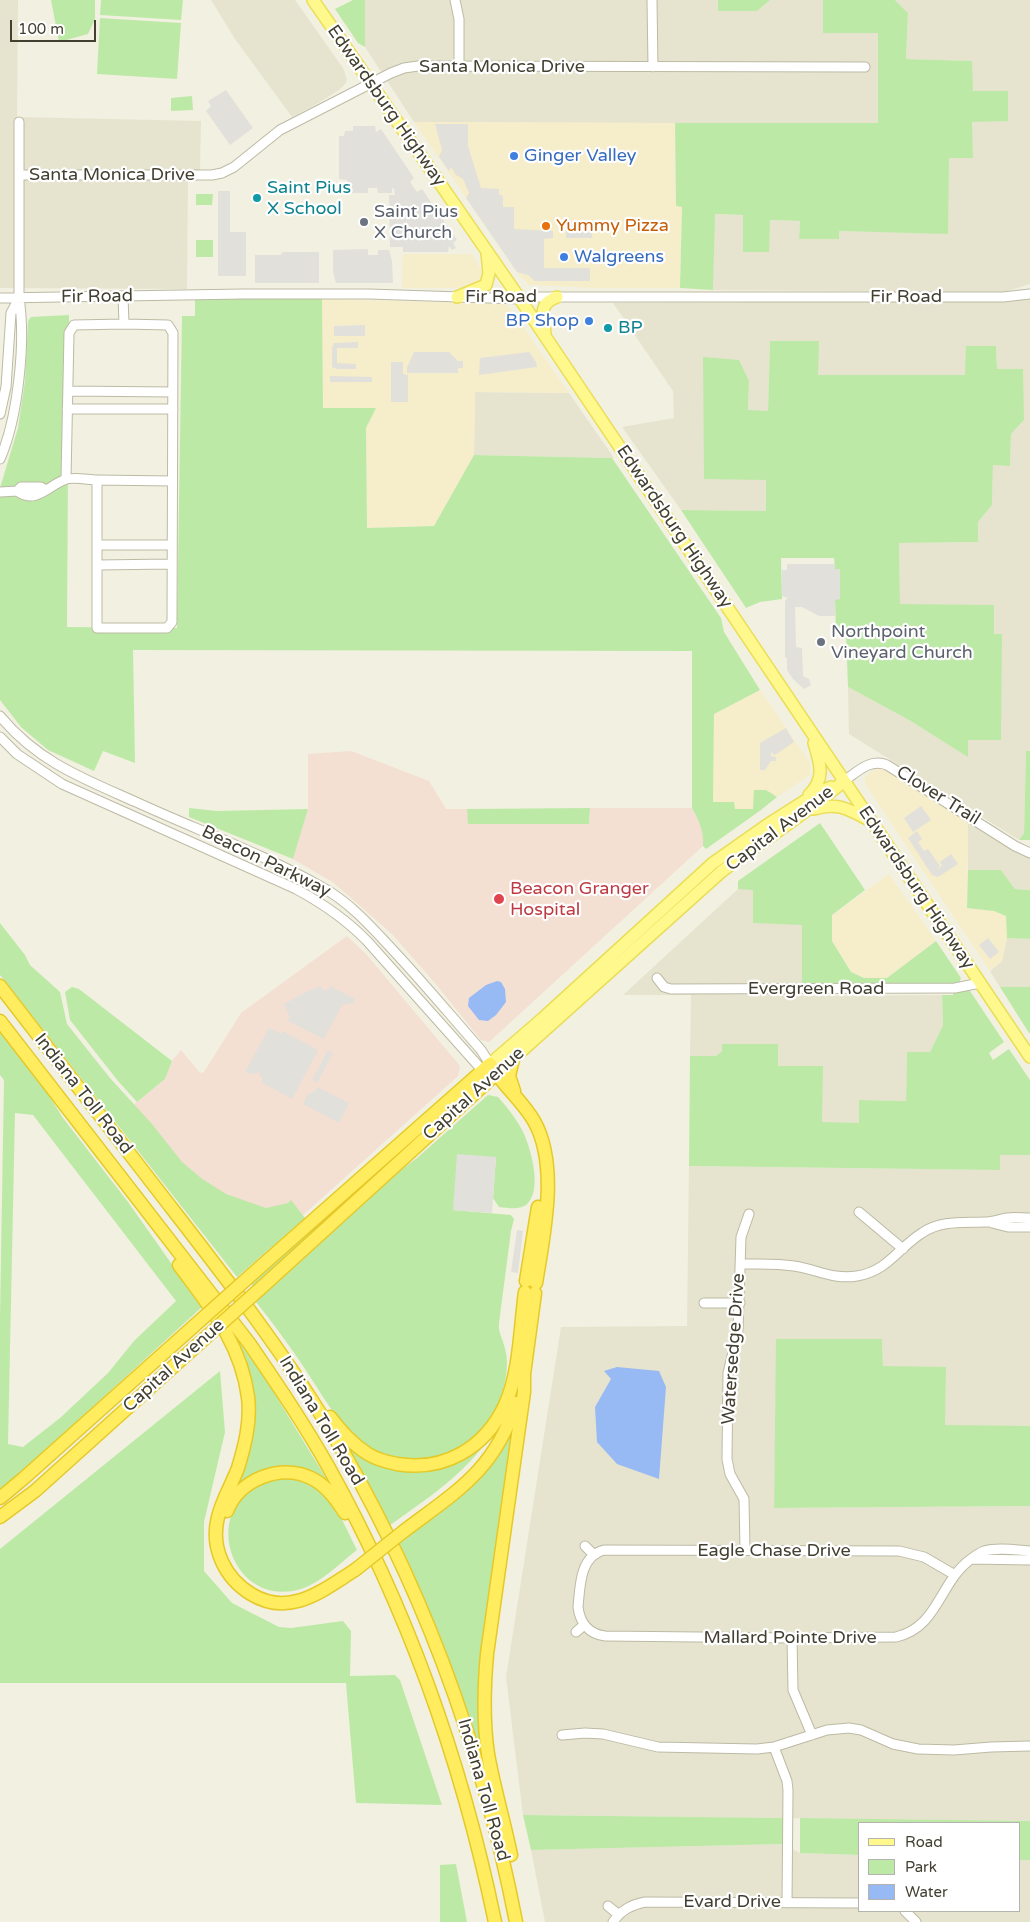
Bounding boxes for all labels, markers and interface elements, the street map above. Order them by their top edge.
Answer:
scale bar [12,10,99,42]
text: 100 m [18,20,64,38]
street label: Edwardsburg Highway [322,21,450,191]
street label: Santa Monica Drive [419,56,585,78]
place label: Ginger Valley [524,145,637,167]
marker: Ginger Valley [508,150,520,162]
street label: Santa Monica Drive [29,164,195,186]
place label: Saint Pius X School [267,177,351,220]
marker: Saint Pius X School [251,192,263,204]
place label: Saint Pius X Church [374,201,458,243]
place label: Yummy Pizza [556,215,669,237]
marker: Saint Pius X Church [358,216,370,228]
marker: Yummy Pizza [540,220,552,232]
place label: Walgreens [574,246,664,268]
marker: Walgreens [558,251,570,263]
street label: Fir Road [61,286,133,308]
street label: Fir Road [465,286,537,308]
street label: Fir Road [870,286,942,308]
place label: BP Shop [506,310,579,332]
marker: BP Shop [583,315,595,327]
place label: BP [618,317,643,339]
marker: BP [602,322,614,334]
street label: Edwardsburg Highway [611,441,737,613]
place label: Northpoint Vineyard Church [831,621,973,664]
marker: Northpoint Vineyard Church [815,636,827,648]
street label: Clover Trail [892,762,984,830]
street label: Capital Avenue [722,782,838,876]
street label: Edwardsburg Highway [853,802,979,974]
street label: Beacon Parkway [198,821,334,903]
place label: Beacon Granger Hospital [510,878,649,921]
marker: Beacon Granger Hospital [492,892,506,906]
street label: Evergreen Road [748,978,884,1000]
street label: Indiana Toll Road [29,1029,137,1159]
street label: Capital Avenue [419,1043,529,1145]
street label: Watersedge Drive [718,1272,750,1426]
street label: Capital Avenue [119,1315,229,1417]
street label: Indiana Toll Road [274,1352,368,1490]
street label: Eagle Chase Drive [697,1540,851,1562]
street label: Mallard Pointe Drive [703,1627,877,1649]
street label: Indiana Toll Road [452,1716,514,1864]
legend [858,1822,1020,1912]
text: Road [905,1833,943,1851]
text: Park [905,1858,937,1876]
text: Water [905,1883,948,1901]
street label: Evard Drive [683,1891,781,1913]

